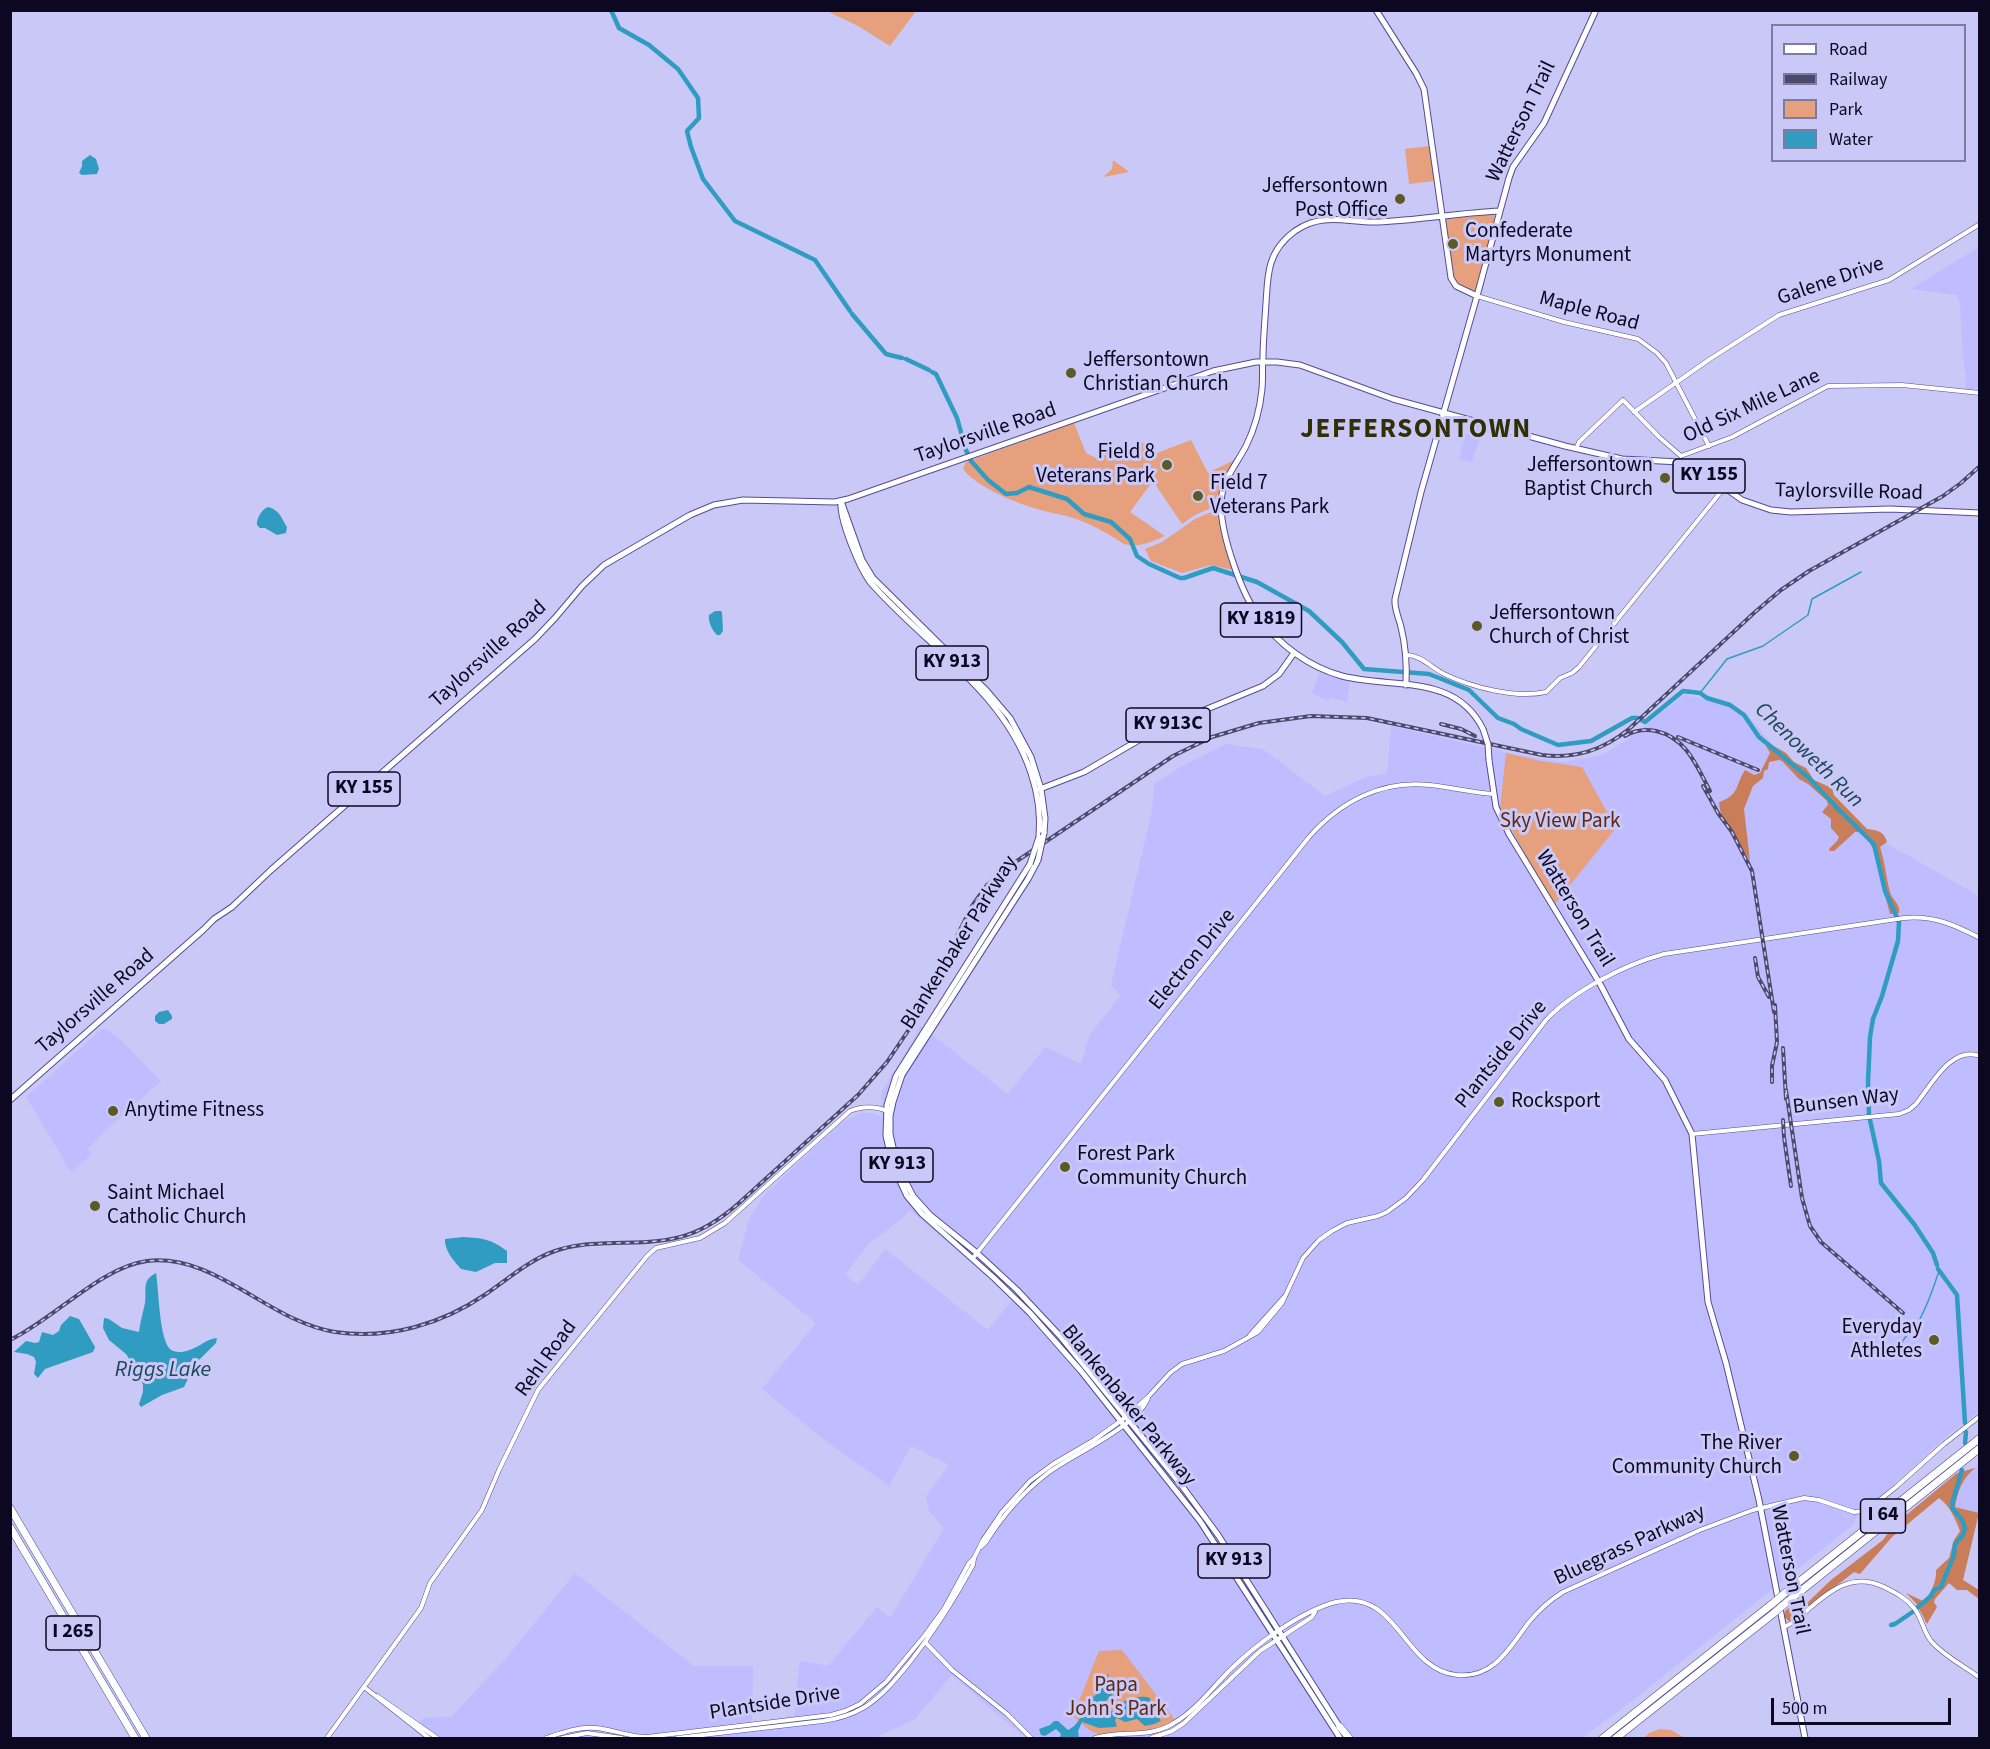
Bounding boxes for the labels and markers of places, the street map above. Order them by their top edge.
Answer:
place label: Jeffersontown Post Office [1262,174,1388,224]
marker: Jeffersontown Post Office [1393,192,1407,206]
place label: Confederate Martyrs Monument [1465,219,1631,269]
marker: Confederate Martyrs Monument [1446,237,1460,251]
place label: Jeffersontown Christian Church [1083,348,1229,398]
marker: Jeffersontown Christian Church [1064,366,1078,380]
place label: Field 8 Veterans Park [1036,440,1155,490]
place label: Jeffersontown Baptist Church [1524,453,1653,503]
marker: Field 8 Veterans Park [1160,458,1174,472]
place label: Field 7 Veterans Park [1210,471,1329,521]
marker: Jeffersontown Baptist Church [1658,471,1672,485]
marker: Field 7 Veterans Park [1191,489,1205,503]
place label: Jeffersontown Church of Christ [1489,601,1629,651]
marker: Jeffersontown Church of Christ [1470,619,1484,633]
place label: Rocksport [1511,1089,1600,1115]
marker: Rocksport [1492,1095,1506,1109]
place label: Anytime Fitness [125,1098,264,1124]
marker: Anytime Fitness [106,1104,120,1118]
place label: Forest Park Community Church [1077,1142,1247,1192]
marker: Forest Park Community Church [1058,1160,1072,1174]
place label: Saint Michael Catholic Church [107,1181,246,1231]
marker: Saint Michael Catholic Church [88,1199,102,1213]
place label: Everyday Athletes [1841,1315,1922,1365]
marker: Everyday Athletes [1927,1333,1941,1347]
place label: The River Community Church [1612,1431,1782,1481]
marker: The River Community Church [1787,1449,1801,1463]

